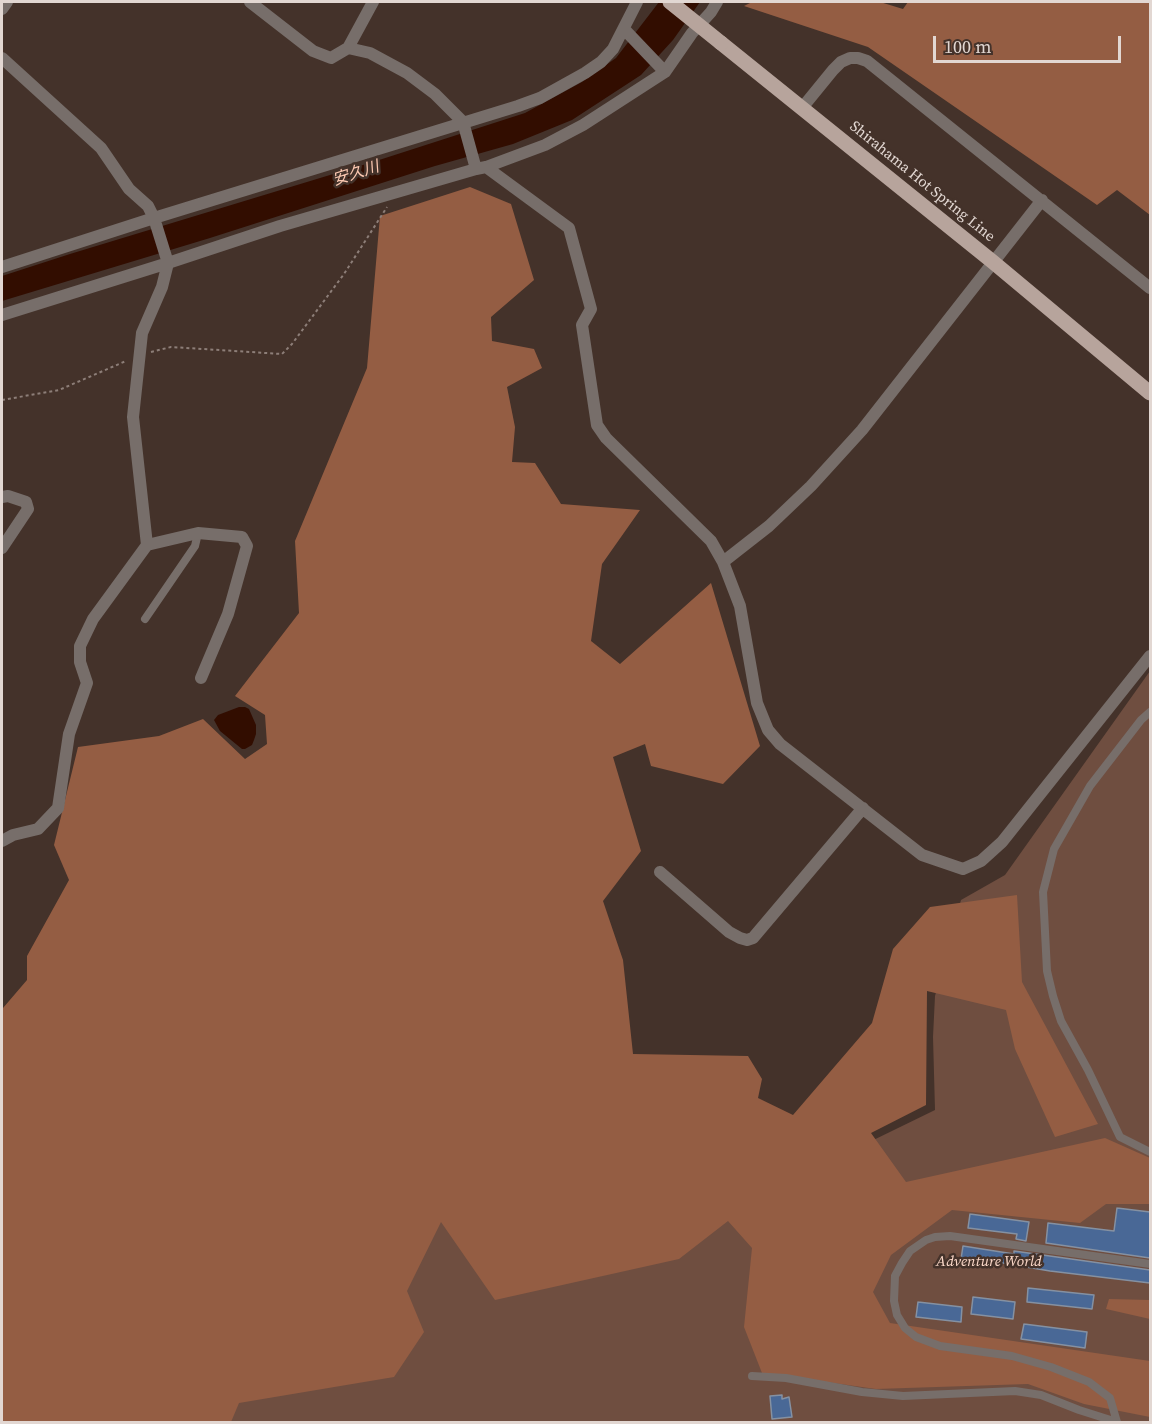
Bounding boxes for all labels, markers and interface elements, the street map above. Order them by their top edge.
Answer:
scale bar [936,24,1124,62]
text: 100 m [944,34,991,59]
street label: Shirahama Hot Spring Line [846,118,998,246]
water label: 安久川 [330,157,382,191]
park label: Adventure World [936,1253,1042,1271]

